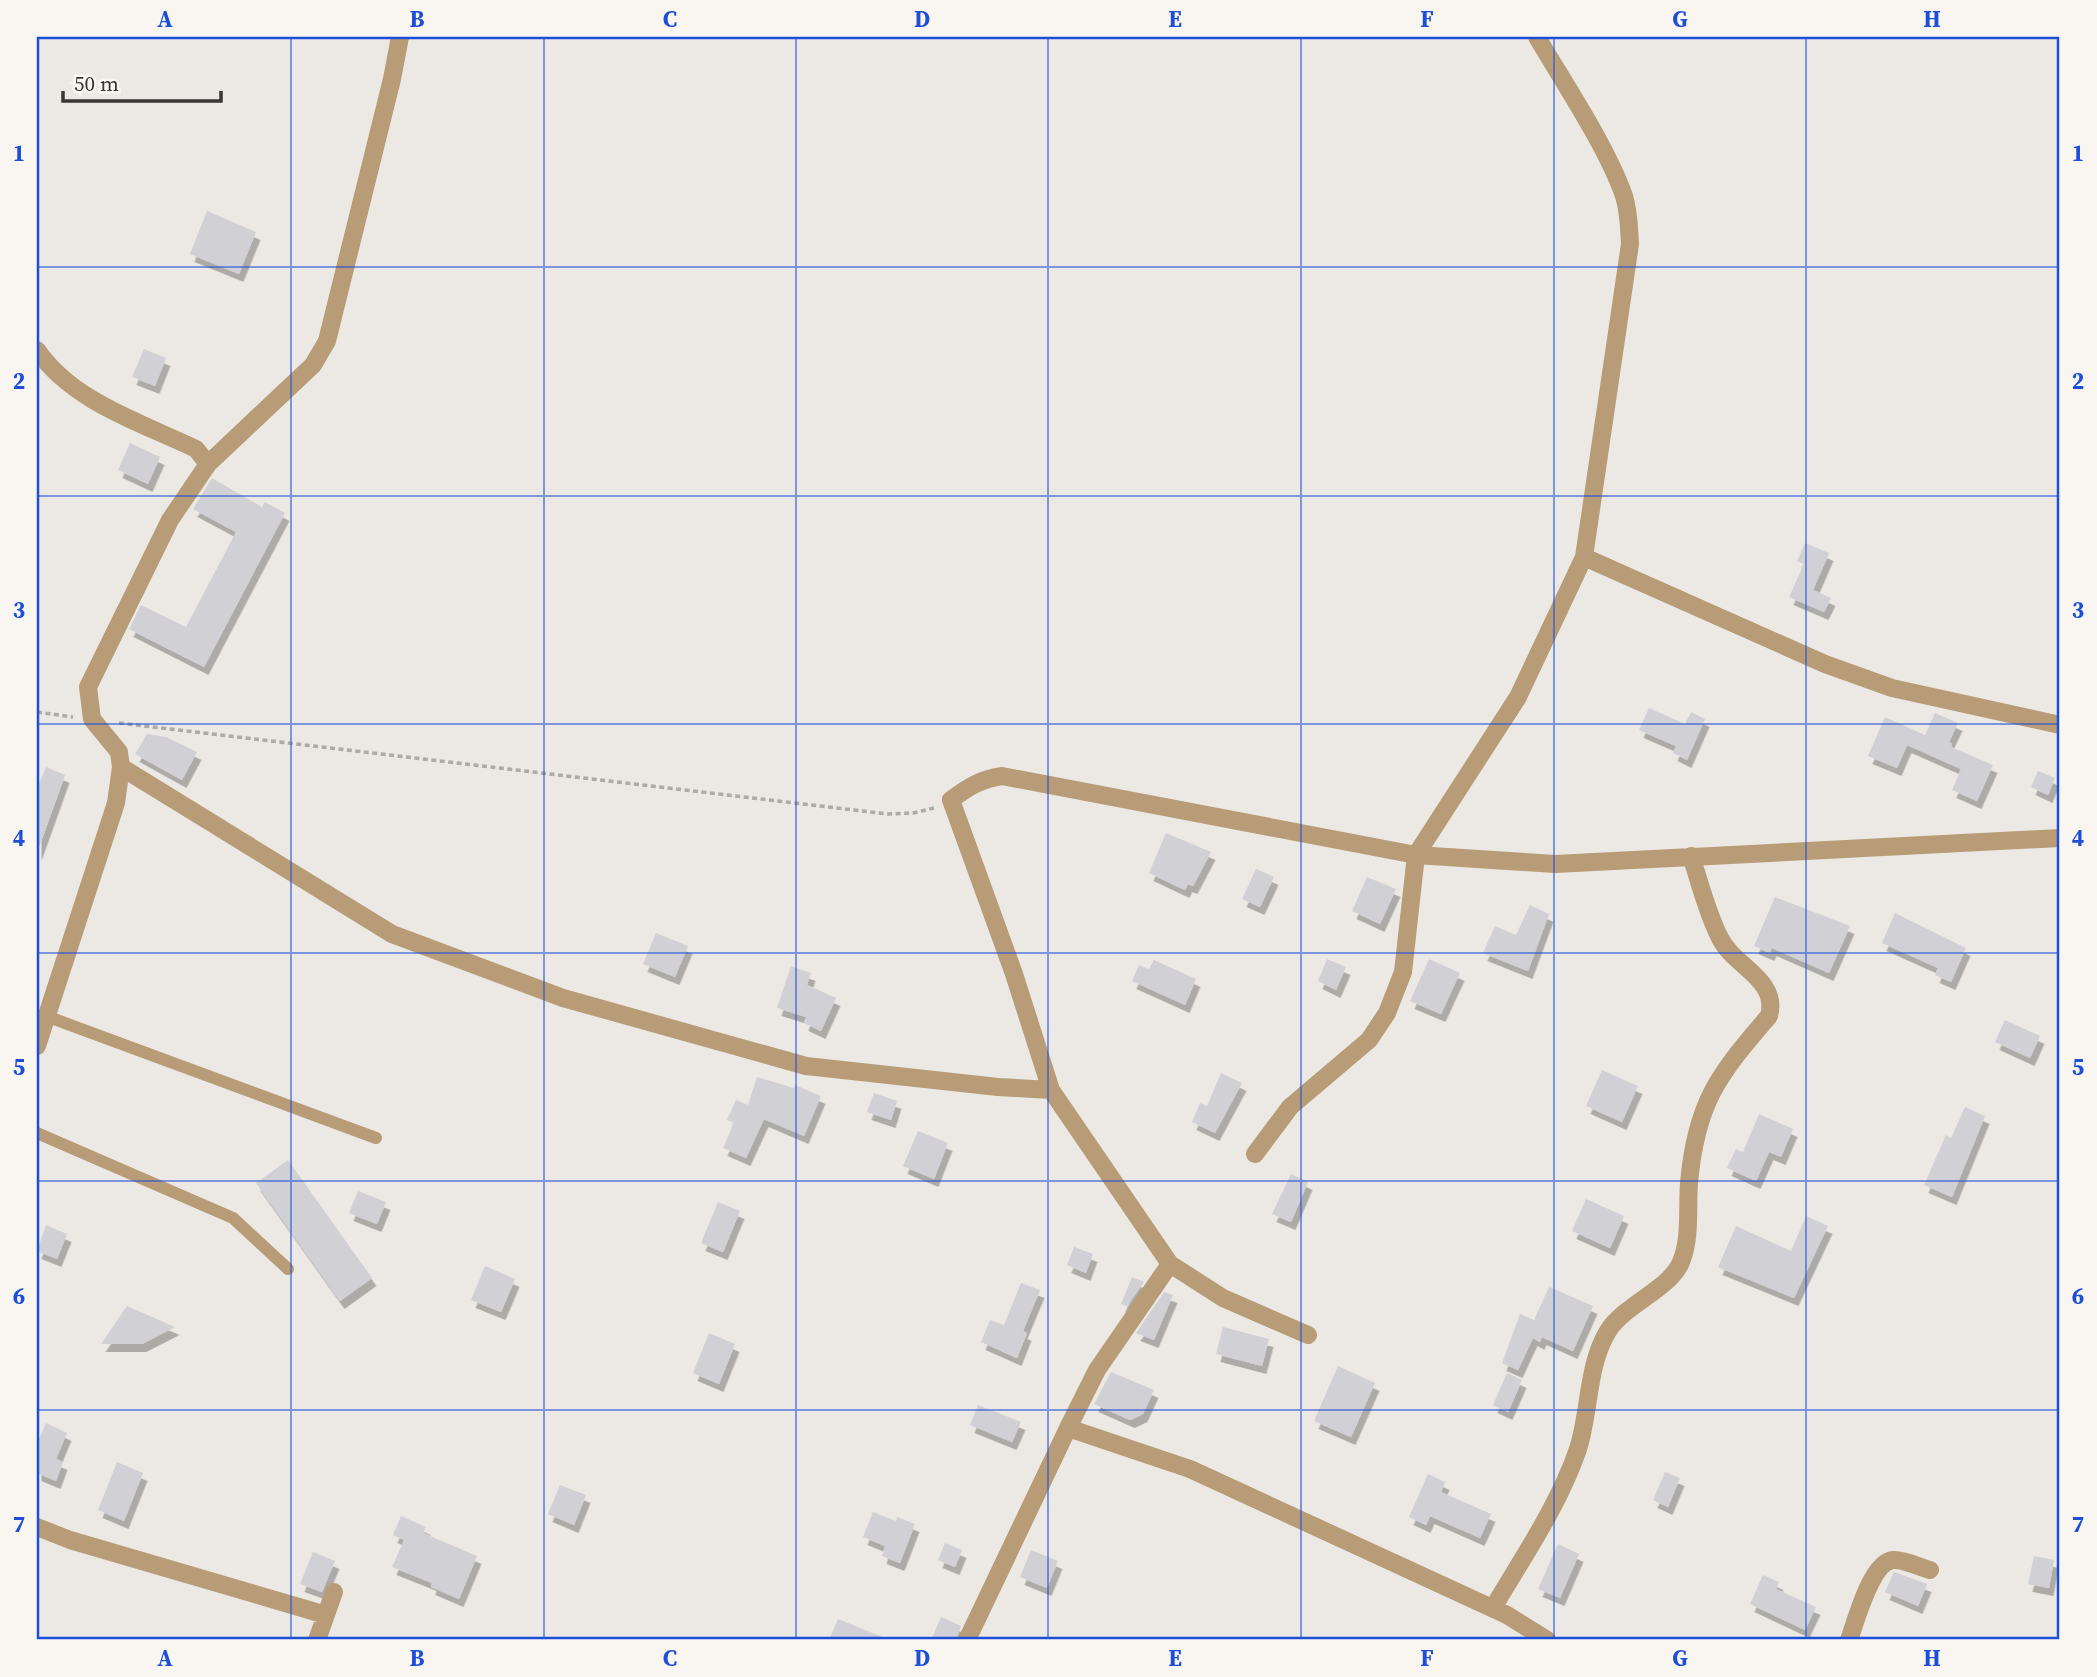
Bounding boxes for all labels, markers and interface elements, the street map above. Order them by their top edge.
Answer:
text: A [157,3,173,35]
text: B [410,3,425,35]
text: C [663,3,677,35]
text: D [914,3,930,35]
text: E [1168,3,1182,35]
text: F [1420,3,1434,35]
text: G [1672,3,1688,35]
text: H [1923,3,1941,35]
scale bar [63,60,220,104]
text: 50 m [74,69,119,98]
text: 1 [13,137,25,169]
text: 1 [2072,137,2084,169]
text: 2 [13,365,25,397]
text: 2 [2072,365,2084,397]
text: 3 [13,594,25,626]
text: 3 [2072,594,2084,626]
text: 4 [13,822,25,854]
text: 4 [2072,822,2084,854]
text: 5 [13,1051,25,1083]
text: 5 [2072,1051,2084,1083]
text: 6 [13,1280,25,1312]
text: 6 [2072,1280,2084,1312]
text: 7 [13,1508,25,1540]
text: 7 [2072,1508,2084,1540]
text: A [157,1642,173,1674]
text: B [410,1642,425,1674]
text: C [663,1642,677,1674]
text: D [914,1642,930,1674]
text: E [1168,1642,1182,1674]
text: F [1420,1642,1434,1674]
text: G [1672,1642,1688,1674]
text: H [1923,1642,1941,1674]

